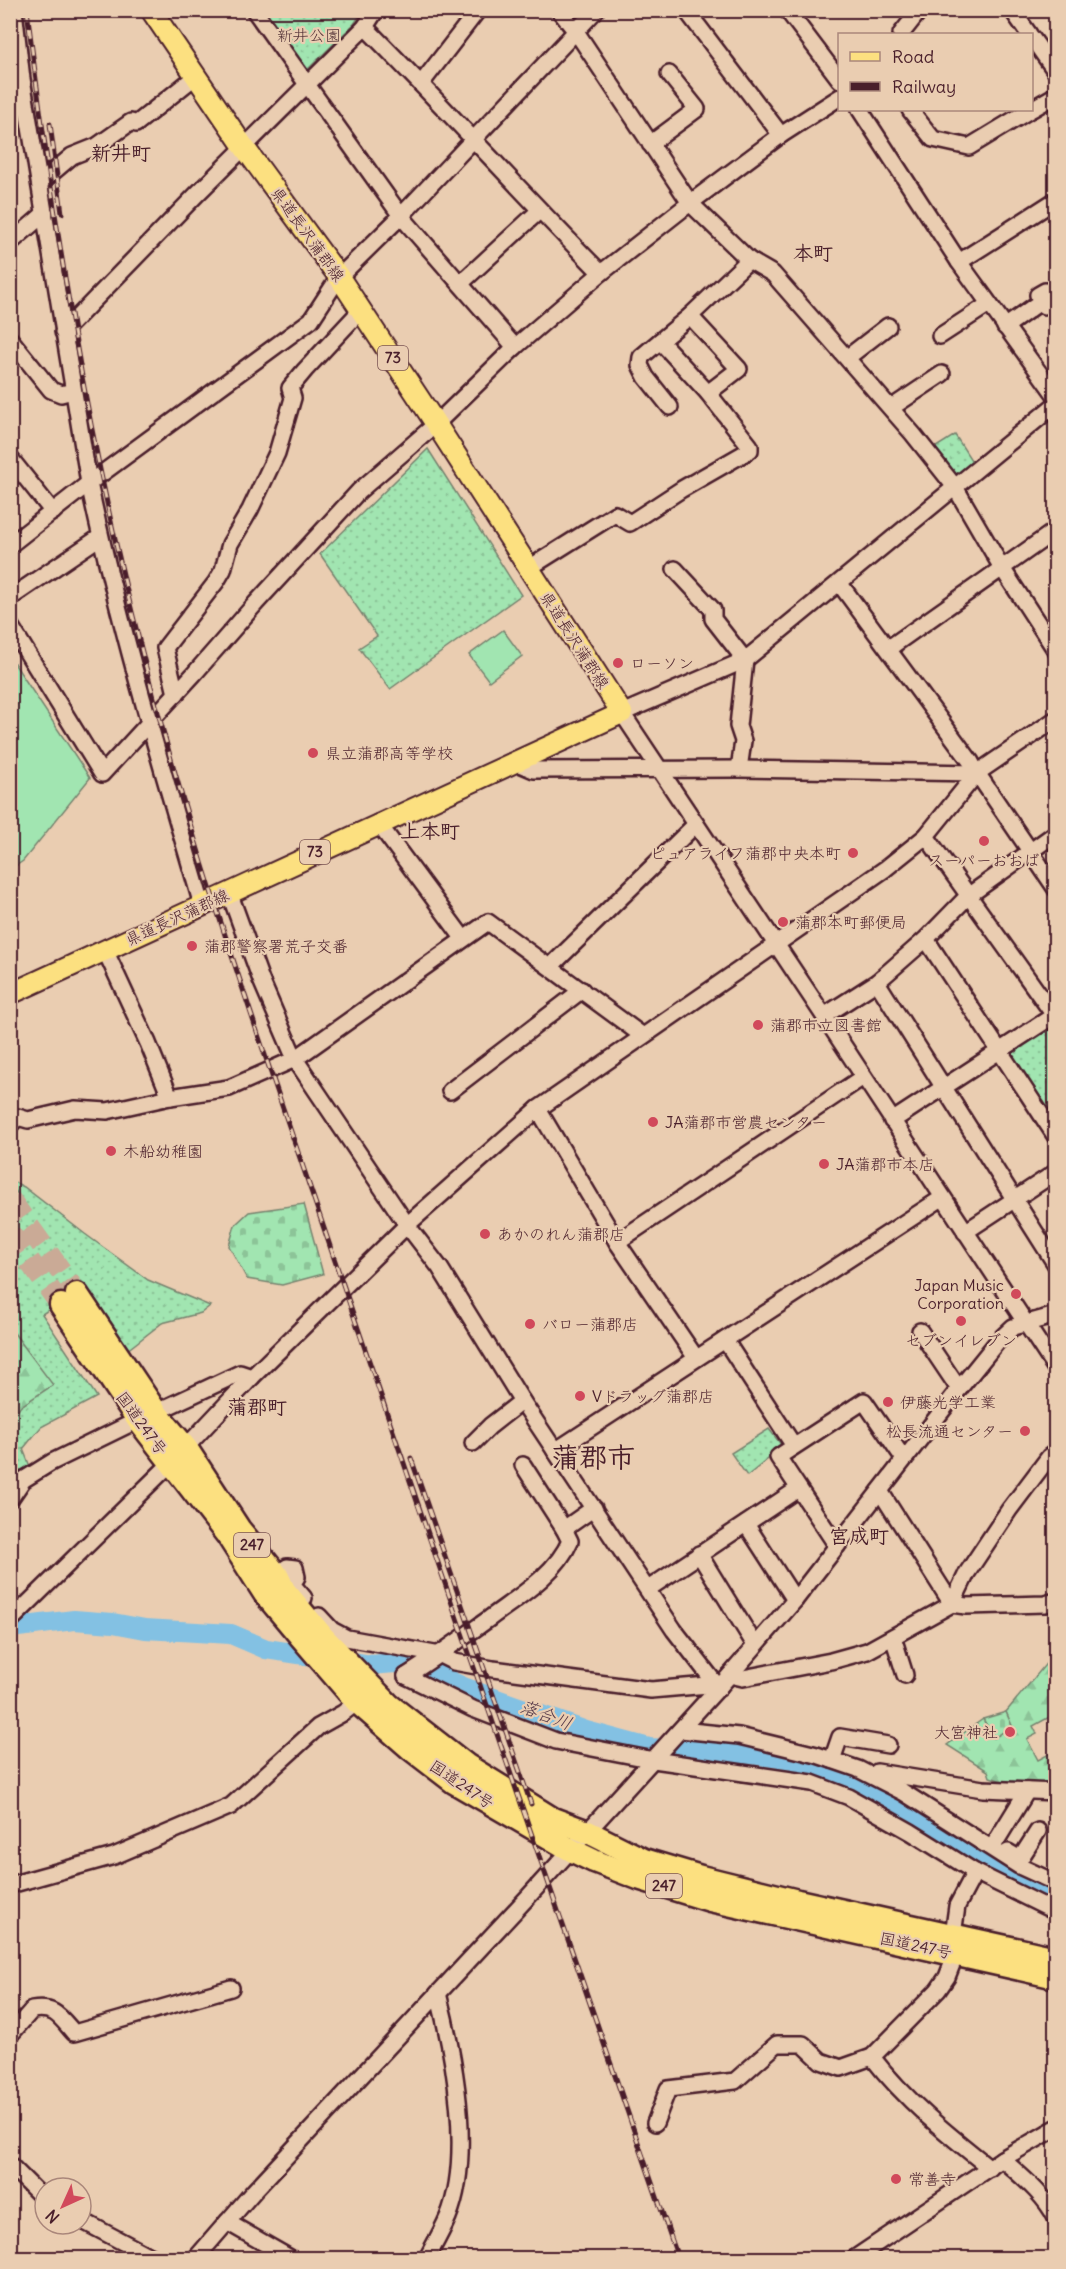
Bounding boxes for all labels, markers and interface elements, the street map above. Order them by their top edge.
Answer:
park label: 新井公園 [277,25,341,45]
legend [838,33,1033,111]
text: Road [892,45,935,68]
text: Railway [892,75,956,98]
district label: 新井町 [91,140,151,165]
street label: 県道長沢蒲郡線 [267,183,349,285]
district label: 本町 [793,240,833,265]
road number: 73 [378,346,408,370]
street label: 県道長沢蒲郡線 [536,588,614,692]
place label: ローソン [630,653,694,673]
marker: ローソン [611,656,625,670]
place label: 県立蒲郡高等学校 [325,743,453,763]
marker: 県立蒲郡高等学校 [306,746,320,760]
district label: 上本町 [400,818,460,843]
marker: スーパーおおば [977,834,991,848]
road number: 73 [300,840,330,864]
place label: ピュアライフ蒲郡中央本町 [650,843,841,863]
marker: ピュアライフ蒲郡中央本町 [846,846,860,860]
place label: スーパーおおば [928,850,1040,870]
street label: 県道長沢蒲郡線 [122,884,232,950]
place label: 蒲郡本町郵便局 [795,912,907,932]
marker: 蒲郡本町郵便局 [776,915,790,929]
place label: 蒲郡警察署荒子交番 [204,936,348,956]
marker: 蒲郡警察署荒子交番 [185,939,199,953]
place label: 蒲郡市立図書館 [770,1015,882,1035]
marker: 蒲郡市立図書館 [751,1018,765,1032]
place label: JA蒲郡市営農センター [665,1112,827,1132]
marker: JA蒲郡市営農センター [646,1115,660,1129]
place label: 木船幼稚園 [123,1141,203,1161]
marker: 木船幼稚園 [104,1144,118,1158]
place label: JA蒲郡市本店 [836,1154,935,1174]
marker: JA蒲郡市本店 [817,1157,831,1171]
place label: あかのれん蒲郡店 [497,1224,625,1244]
marker: あかのれん蒲郡店 [478,1227,492,1241]
place label: Japan Music Corporation [914,1275,1004,1313]
marker: Japan Music Corporation [1009,1287,1023,1301]
place label: バロー蒲郡店 [542,1314,638,1334]
marker: セブンイレブン [954,1314,968,1328]
marker: バロー蒲郡店 [523,1317,537,1331]
place label: セブンイレブン [905,1330,1017,1350]
place label: Vドラッグ蒲郡店 [592,1386,714,1406]
street label: 国道247号 [112,1387,172,1459]
marker: Vドラッグ蒲郡店 [573,1389,587,1403]
place label: 伊藤光学工業 [900,1392,996,1412]
district label: 蒲郡町 [227,1394,287,1419]
marker: 伊藤光学工業 [881,1395,895,1409]
place label: 松長流通センター [886,1421,1013,1441]
marker: 松長流通センター [1018,1424,1032,1438]
district label: 蒲郡市 [551,1439,635,1475]
district label: 宮成町 [829,1523,889,1548]
road number: 247 [234,1533,270,1557]
water label: 落合川 [517,1694,576,1735]
place label: 大宮神社 [934,1722,998,1742]
marker: 大宮神社 [1003,1725,1017,1739]
street label: 国道247号 [426,1755,498,1813]
road number: 247 [646,1874,682,1898]
street label: 国道247号 [878,1928,954,1962]
place label: 常善寺 [908,2169,956,2189]
marker: 常善寺 [889,2172,903,2186]
north arrow [33,2176,93,2236]
text: N [41,2206,63,2228]

